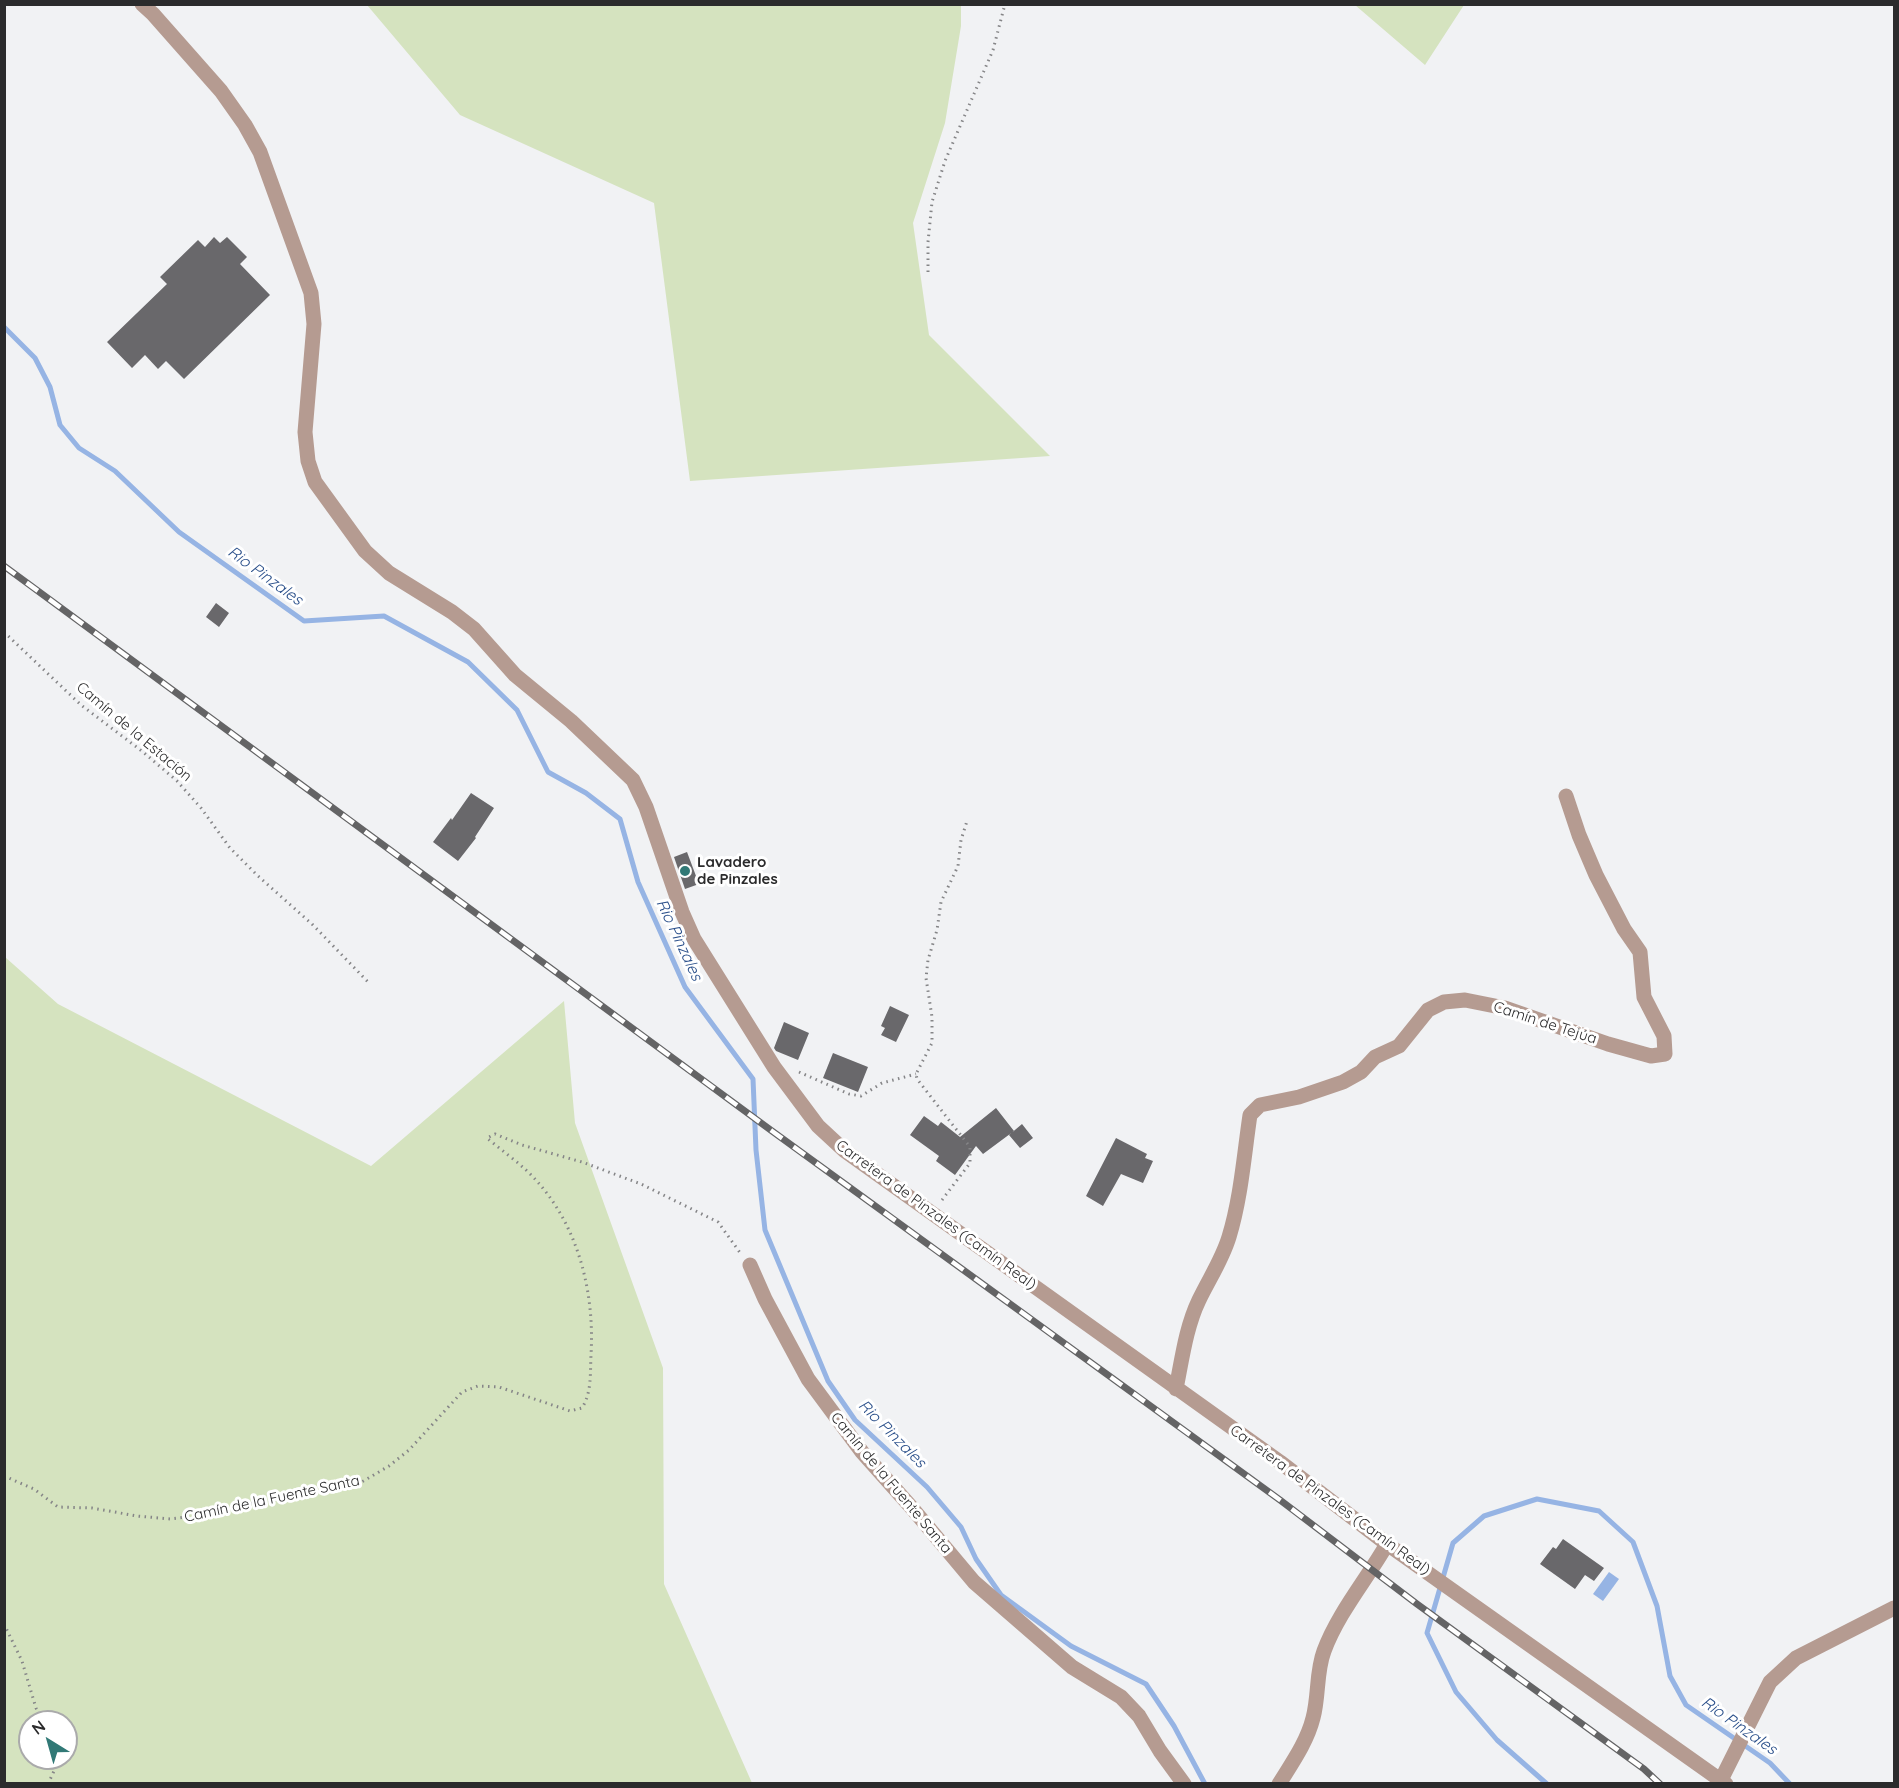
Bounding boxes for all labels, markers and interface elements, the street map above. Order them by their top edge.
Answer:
water label: Rio Pinzales [224,542,306,610]
street label: Camín de la Estación [73,678,195,786]
place label: Lavadero de Pinzales [697,853,778,888]
marker: Lavadero de Pinzales [678,864,692,878]
water label: Rio Pinzales [652,896,706,984]
street label: Camín de Tejúa [1491,998,1599,1048]
street label: Carretera de Pinzales (Camín Real) [832,1136,1040,1294]
water label: Rio Pinzales [854,1396,930,1472]
street label: Camín de la Fuente Santa [827,1409,955,1557]
street label: Carretera de Pinzales (Camín Real) [1226,1421,1434,1579]
street label: Camín de la Fuente Santa [183,1472,361,1526]
water label: Rio Pinzales [1698,1693,1780,1759]
north arrow [18,1710,78,1770]
text: N [28,1716,49,1739]

